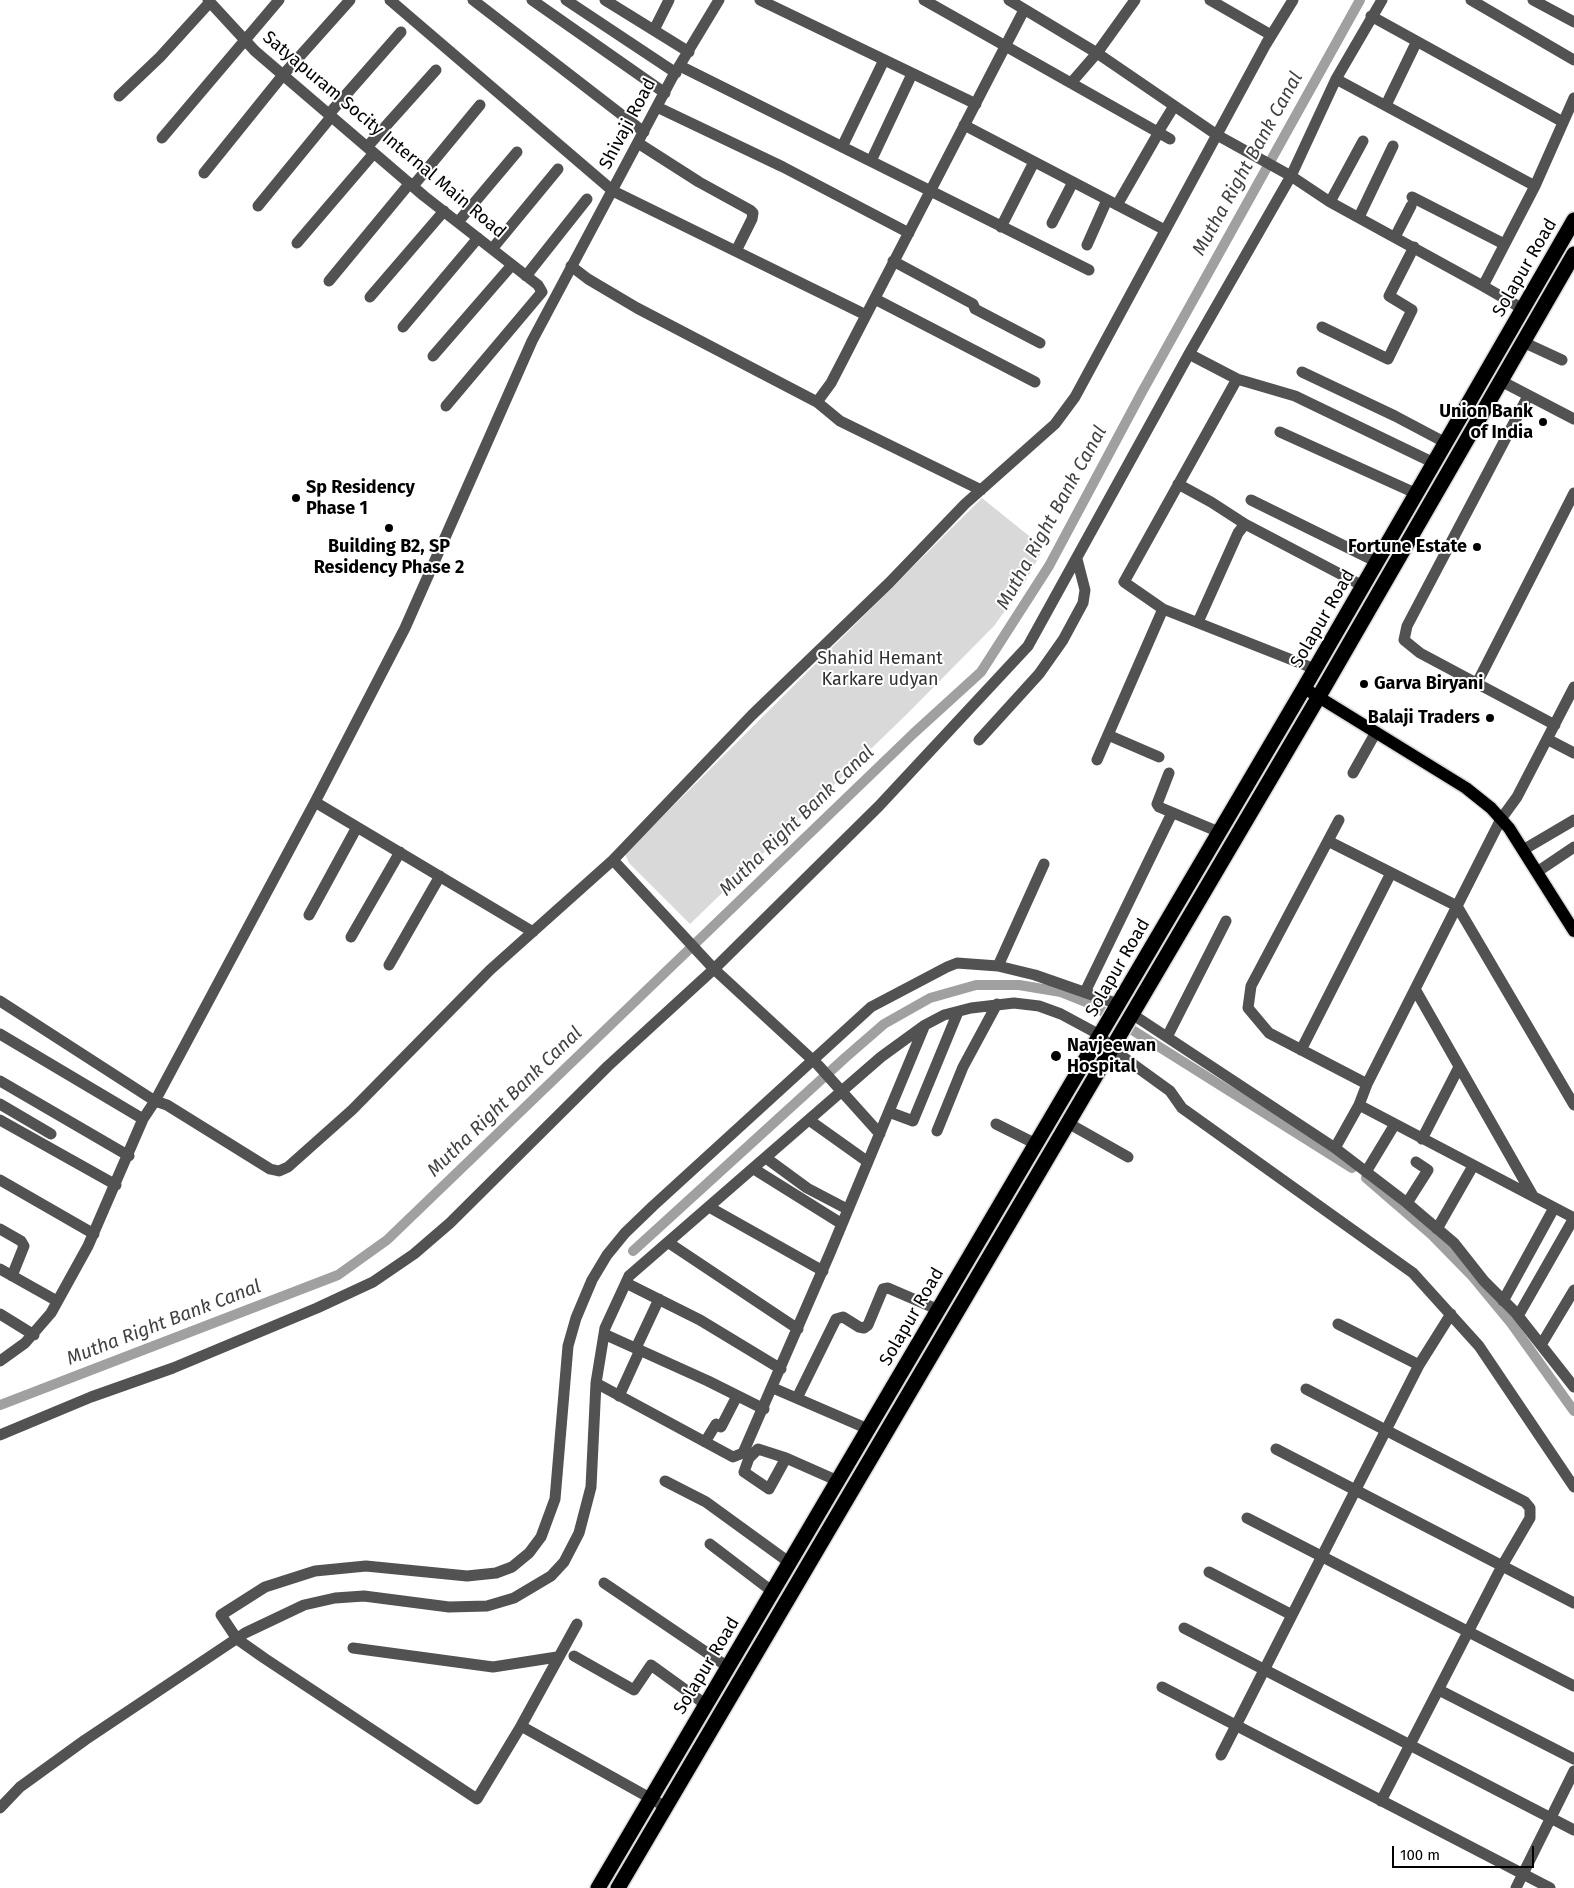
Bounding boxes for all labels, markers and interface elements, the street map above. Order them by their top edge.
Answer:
street label: Satyapuram Socity Internal Main Road [258,27,510,243]
water label: Mutha Right Bank Canal [1188,68,1308,260]
street label: Shivaji Road [595,75,661,173]
street label: Solapur Road [1488,215,1562,321]
place label: Union Bank of India [1439,401,1533,444]
marker: Union Bank of India [1537,416,1549,428]
water label: Mutha Right Bank Canal [992,422,1112,614]
place label: Sp Residency Phase 1 [306,477,415,520]
marker: Sp Residency Phase 1 [290,492,302,504]
marker: Building B2, SP Residency Phase 2 [383,522,395,534]
place label: Building B2, SP Residency Phase 2 [314,536,464,578]
place label: Fortune Estate [1348,536,1467,558]
marker: Fortune Estate [1471,541,1483,553]
street label: Solapur Road [1286,566,1360,672]
park label: Shahid Hemant Karkare udyan [817,648,943,691]
place label: Garva Biryani [1374,673,1483,695]
marker: Garva Biryani [1358,678,1370,690]
place label: Balaji Traders [1368,707,1480,729]
marker: Balaji Traders [1484,712,1496,724]
water label: Mutha Right Bank Canal [715,741,879,901]
street label: Solapur Road [1081,915,1155,1021]
water label: Mutha Right Bank Canal [423,1022,587,1182]
place label: Navjeewan Hospital [1067,1035,1156,1078]
marker: Navjeewan Hospital [1049,1049,1063,1063]
street label: Solapur Road [875,1264,949,1370]
water label: Mutha Right Bank Canal [64,1275,264,1371]
street label: Solapur Road [669,1613,745,1719]
scale bar [1394,1836,1536,1868]
text: 100 m [1400,1846,1440,1864]

